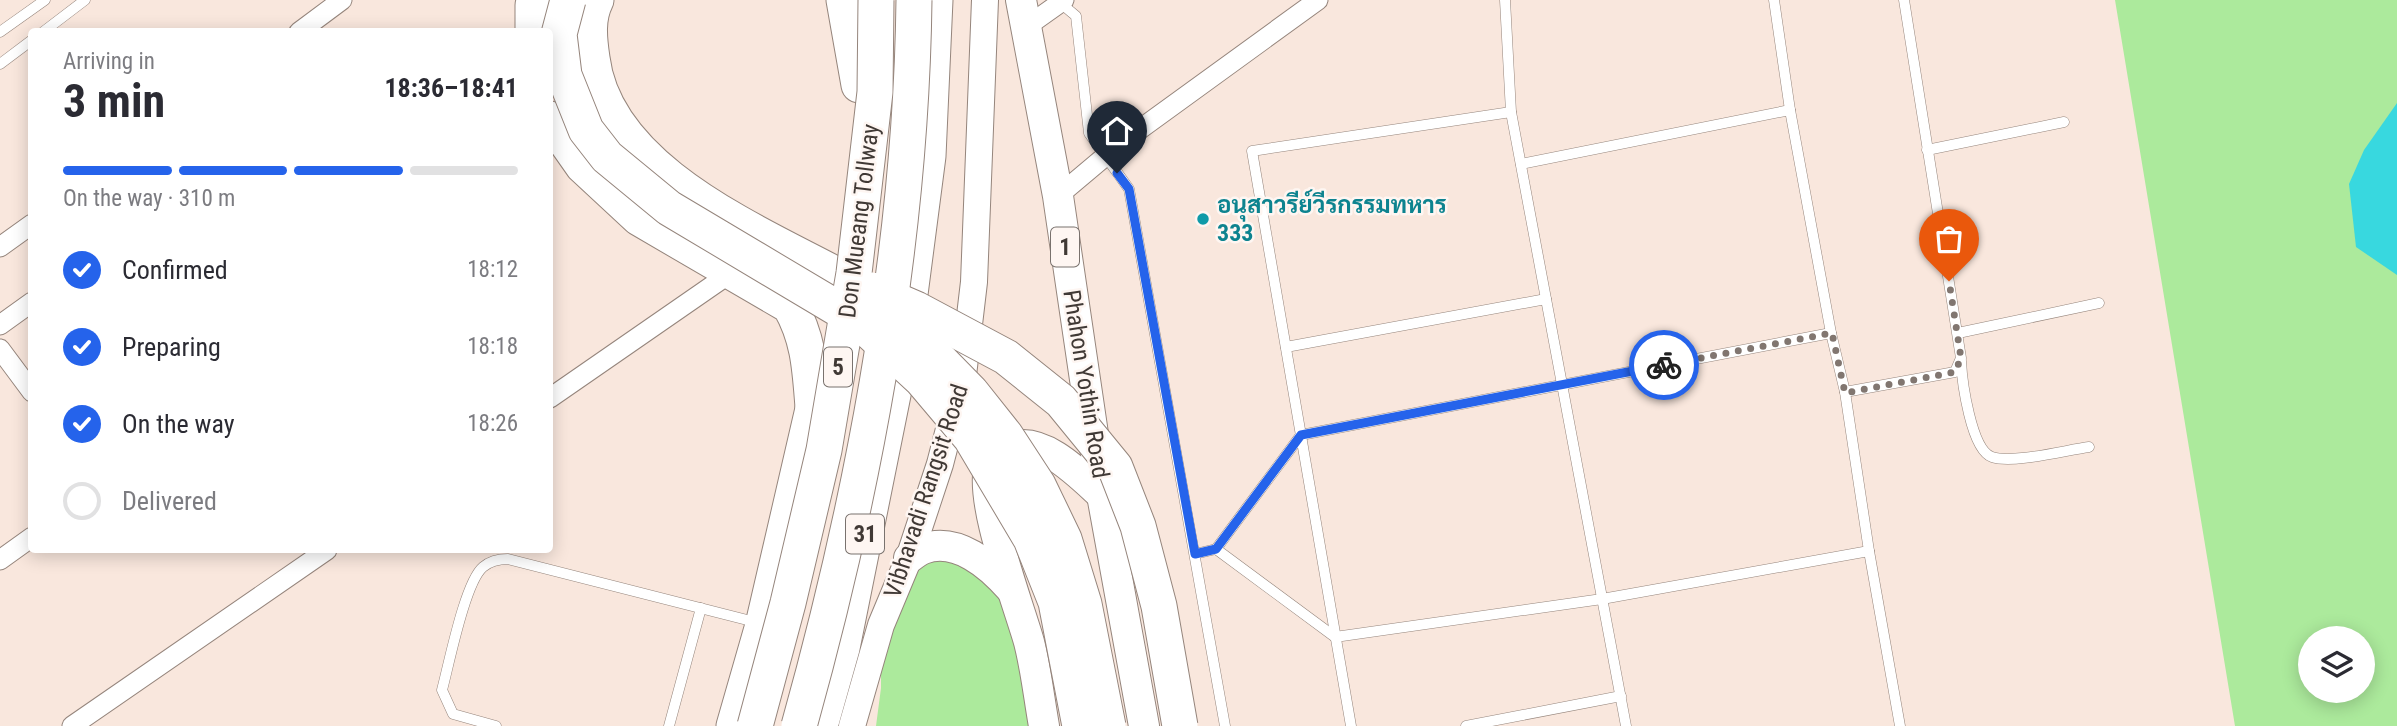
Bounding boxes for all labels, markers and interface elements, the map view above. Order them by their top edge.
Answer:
text: Arriving in [63,48,155,75]
text: 18:36–18:41 [384,73,518,103]
text: 3 min [63,74,165,128]
pin [1087,101,1147,173]
icon: home [1098,112,1136,150]
street label: Don Mueang Tollway [833,122,885,320]
text: On the way · 310 m [63,185,235,212]
place label: อนุสาวรีย์วีรกรรมทหาร 333 [1217,189,1447,247]
pin [1919,209,1979,281]
marker: อนุสาวรีย์วีรกรรมทหาร 333 [1195,211,1211,227]
icon: bag [1930,220,1968,258]
road number: 1 [1051,228,1079,266]
icon: check [63,251,101,289]
text: Confirmed [122,255,228,285]
text: 18:12 [467,256,518,283]
street label: Phahon Yothin Road [1057,288,1115,480]
icon: check [63,328,101,366]
courier [1629,330,1699,400]
text: Preparing [122,332,221,362]
text: 18:18 [467,333,518,360]
icon: bike [1645,346,1683,384]
road number: 5 [824,348,852,386]
street label: Vibhavadi Rangsit Road [878,381,974,601]
icon: check [63,405,101,443]
text: On the way [122,409,235,439]
text: 18:26 [467,410,518,437]
text: Delivered [122,486,217,516]
road number: 31 [846,514,884,554]
map controls [2298,626,2375,703]
button: layers [2298,626,2375,703]

